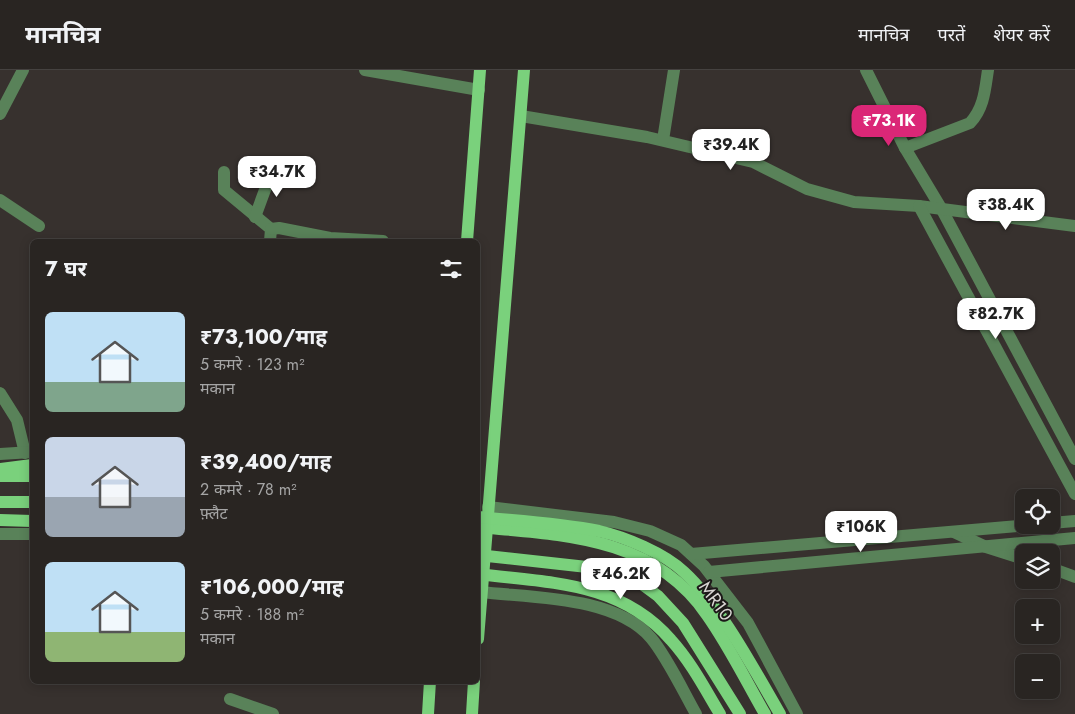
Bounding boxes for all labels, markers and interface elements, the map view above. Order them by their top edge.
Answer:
text: मानचित्र [25,17,101,52]
text: मानचित्र [858,22,910,48]
text: परतें [938,22,965,48]
text: शेयर करें [993,22,1050,48]
pin: ₹73.1K [848,104,930,147]
text: ₹73.1K [863,109,915,132]
pin: ₹39.4K [690,128,772,171]
text: ₹39.4K [703,133,759,156]
pin: ₹34.7K [236,156,318,198]
text: ₹34.7K [249,160,305,183]
pin: ₹38.4K [965,189,1047,231]
text: ₹38.4K [978,193,1034,216]
text: 7 घर [45,254,87,284]
icon: filters [437,255,465,283]
pin: ₹82.7K [955,298,1037,340]
text: ₹82.7K [968,302,1024,325]
text: ₹73,100/माह [200,322,327,352]
icon: home [85,332,145,392]
text: 5 कमरे · 123 m² [200,353,304,376]
text: मकान [200,377,235,400]
text: ₹39,400/माह [200,447,331,477]
icon: home [85,457,145,517]
text: 2 कमरे · 78 m² [200,478,297,501]
map controls [1015,489,1060,699]
button: locate [1015,489,1060,534]
text: फ़्लैट [200,502,228,525]
pin: ₹106K [826,510,896,553]
text: ₹106K [836,515,886,538]
button: layers [1015,544,1060,589]
pin: ₹46.2K [580,558,662,600]
text: ₹46.2K [592,562,650,585]
text: ₹106,000/माह [200,572,344,602]
street label: MR10 [693,576,739,626]
icon: home [85,582,145,642]
button: + [1015,599,1060,644]
text: 5 कमरे · 188 m² [200,603,304,626]
text: मकान [200,627,235,650]
button: − [1015,654,1060,699]

